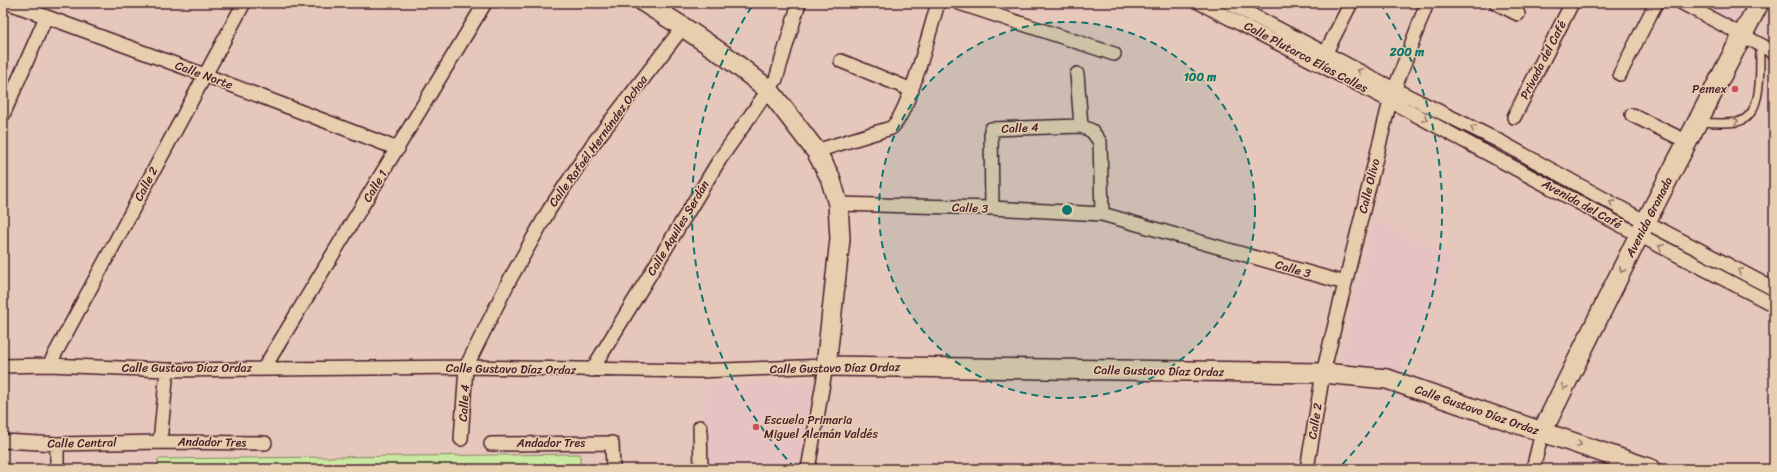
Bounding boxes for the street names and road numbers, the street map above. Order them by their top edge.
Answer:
street label: Calle Plutarco Elías Calles [1240,15,1373,99]
street label: Privada del Café [1514,16,1572,104]
street label: Calle Norte [172,54,236,96]
street label: Calle Rafaél Hernández Ochoa [542,70,654,212]
street label: Calle 4 [1001,116,1039,140]
street label: Calle Olivo [1352,156,1386,216]
street label: Calle 2 [128,163,164,205]
street label: Calle 1 [357,165,393,207]
street label: Avenida del Café [1537,172,1626,235]
street label: Avenida Granada [1619,173,1679,262]
street label: Calle Aquiles Serdán [641,175,716,280]
street label: Calle 3 [952,196,989,220]
street label: Calle 3 [1273,253,1314,285]
street label: Calle Gustavo Díaz Ordaz [770,356,901,380]
street label: Calle Gustavo Díaz Ordaz [122,357,253,379]
street label: Calle Gustavo Díaz Ordaz [446,357,577,381]
street label: Calle Gustavo Díaz Ordaz [1094,359,1225,383]
street label: Calle Gustavo Díaz Ordaz [1412,378,1543,442]
street label: Calle 4 [452,383,476,422]
street label: Calle 2 [1301,401,1329,441]
street label: Andador Tres [177,430,246,454]
street label: Calle Central [47,431,117,455]
street label: Andador Tres [516,432,585,454]

